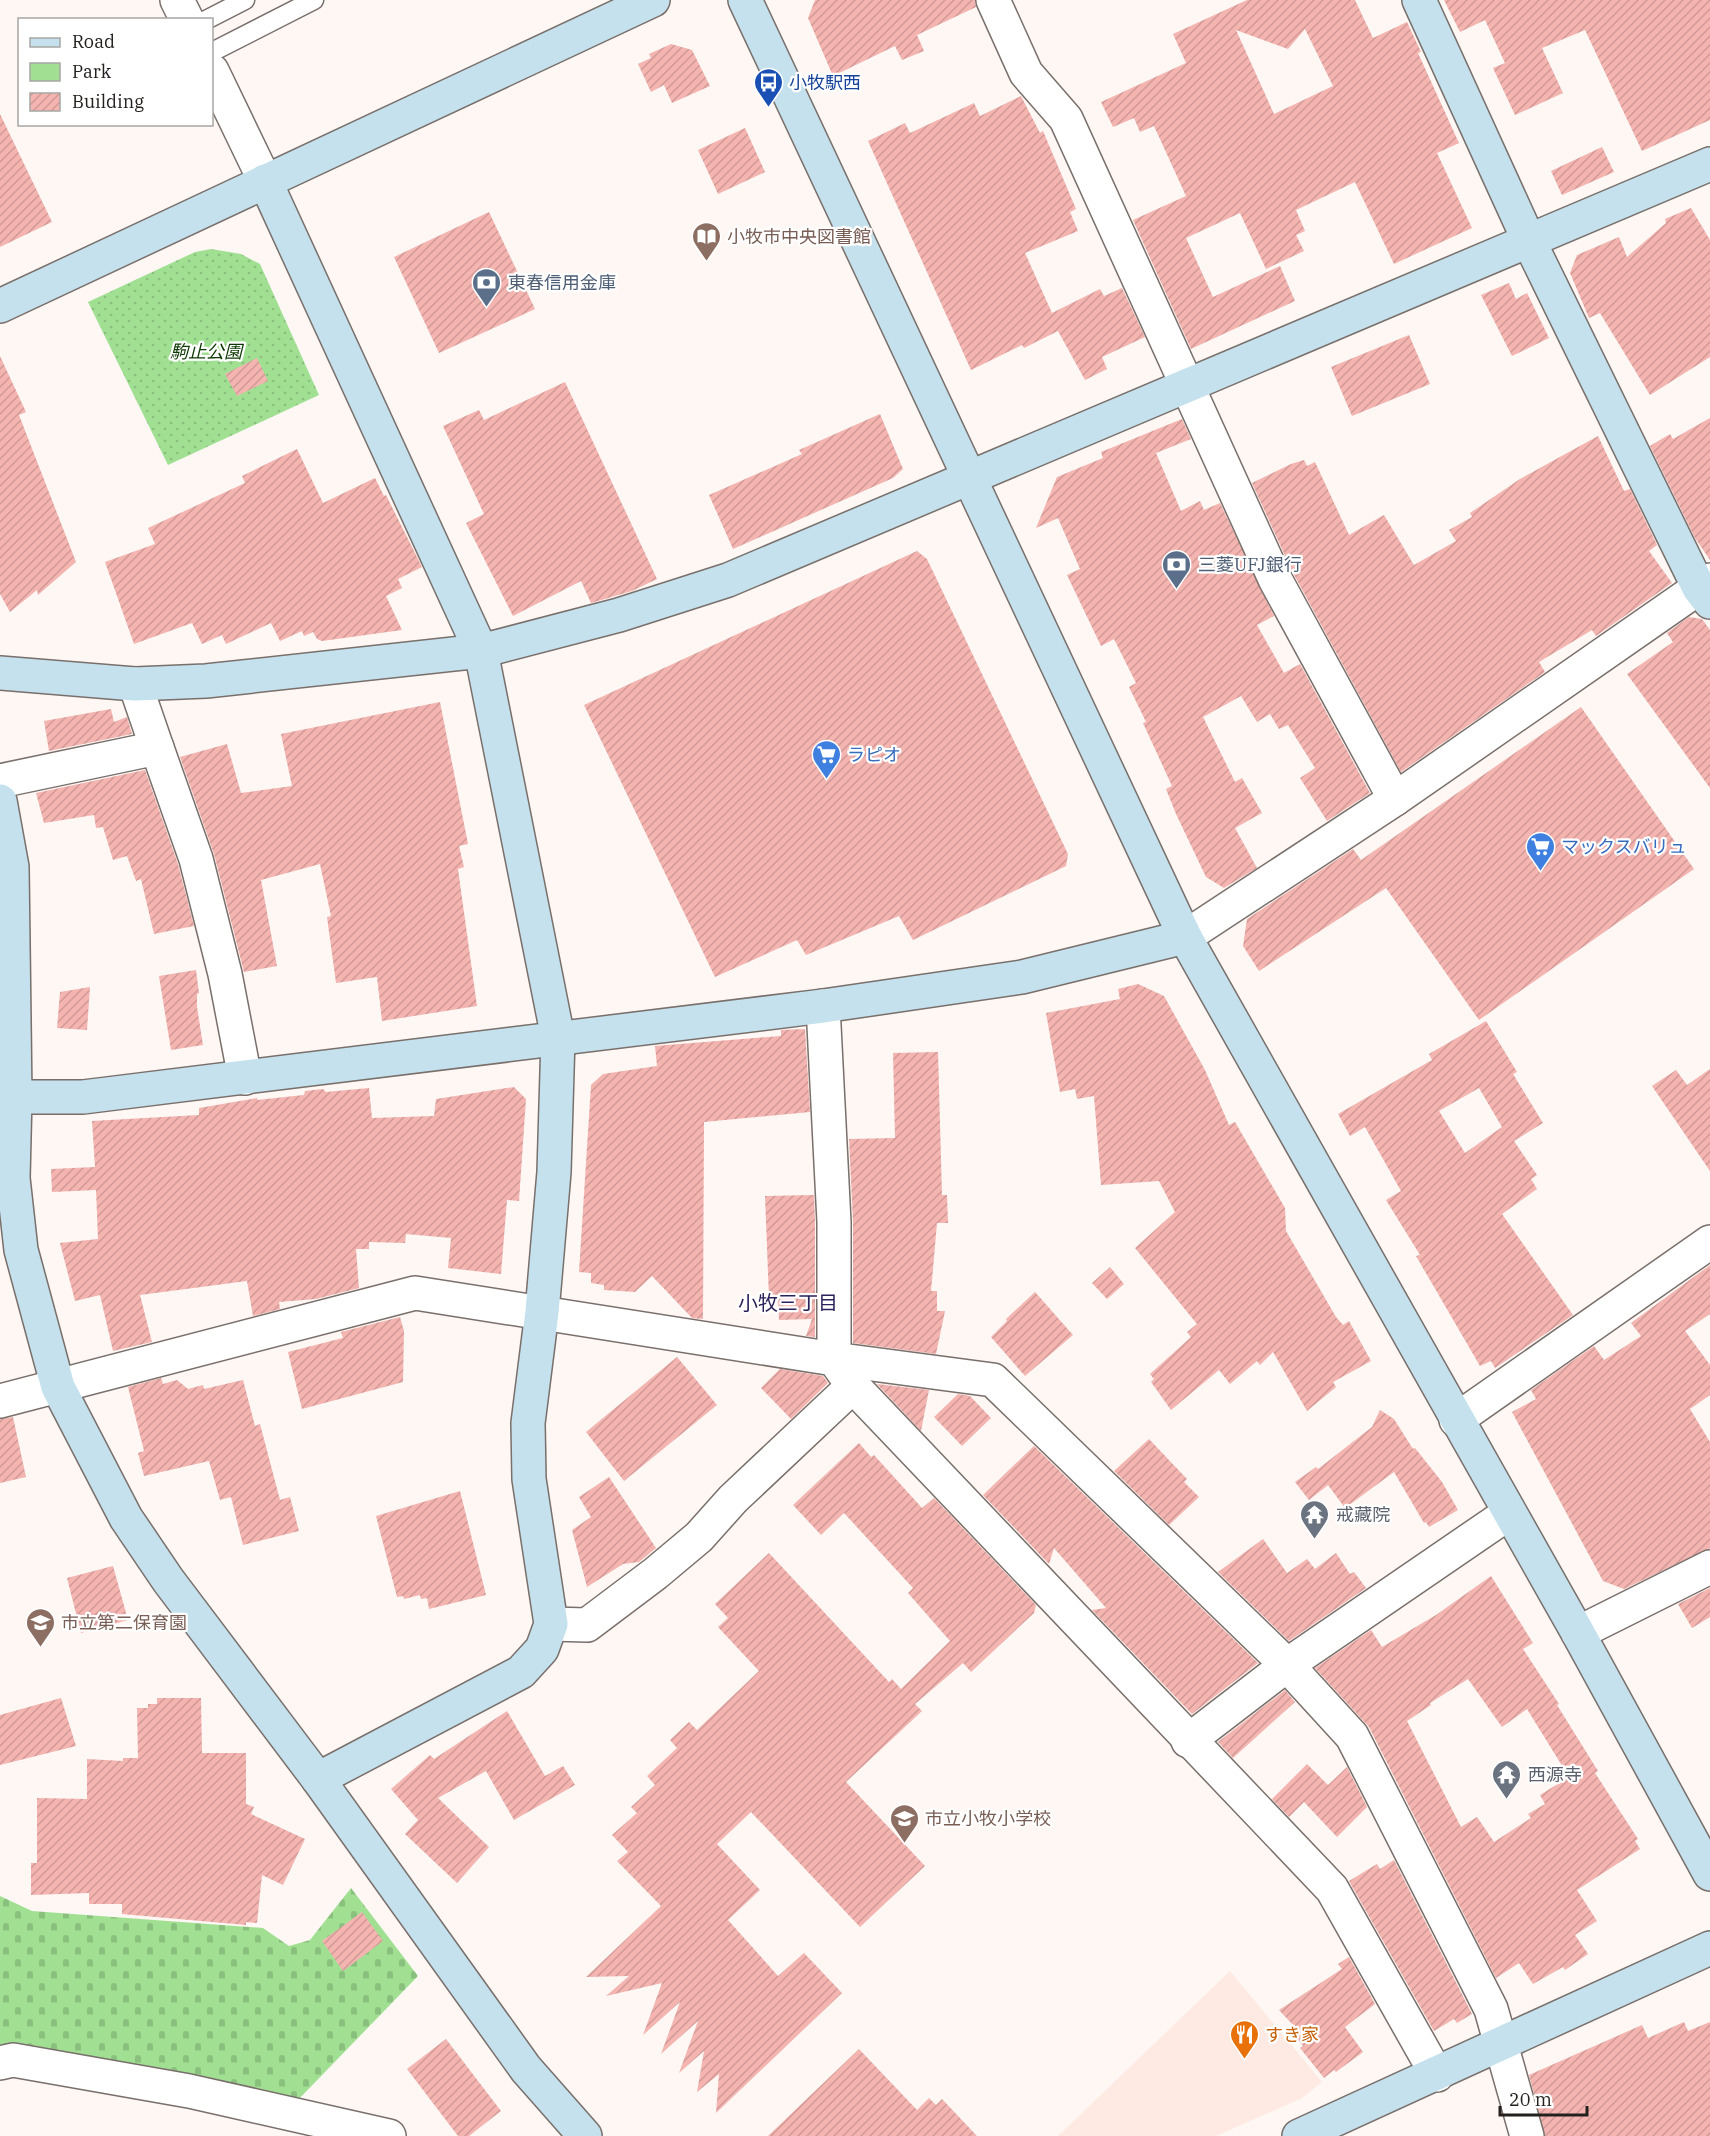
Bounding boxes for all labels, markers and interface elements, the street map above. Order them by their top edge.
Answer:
legend [18,18,213,126]
text: Road [72,30,115,53]
text: Park [72,60,112,83]
bus stop icon: 小牧駅西 [752,66,784,108]
place label: 小牧駅西 [789,71,861,94]
text: Building [72,90,144,113]
library icon: 小牧市中央図書館 [690,220,722,262]
place label: 小牧市中央図書館 [727,225,871,248]
bank icon: 東春信用金庫 [471,266,503,308]
place label: 東春信用金庫 [508,271,616,294]
park label: 駒止公園 [170,340,245,363]
bank icon: 三菱UFJ銀行 [1161,548,1193,590]
place label: 三菱UFJ銀行 [1198,553,1302,576]
supermarket icon: ラピオ [810,738,842,780]
place label: ラピオ [847,743,901,766]
supermarket icon: マックスバリュ [1524,830,1556,872]
place label: マックスバリュ [1561,835,1686,858]
district label: 小牧三丁目 [738,1289,838,1316]
temple icon: 戒藏院 [1299,1498,1331,1540]
place label: 戒藏院 [1336,1503,1390,1526]
school or university icon: 市立第二保育園 [24,1606,56,1648]
place label: 市立第二保育園 [61,1611,187,1634]
temple icon: 西源寺 [1491,1758,1523,1800]
place label: 西源寺 [1528,1763,1582,1786]
school or university icon: 市立小牧小学校 [888,1802,920,1844]
place label: 市立小牧小学校 [925,1807,1051,1830]
restaurant icon: すき家 [1228,2018,1260,2060]
place label: すき家 [1265,2023,1319,2046]
scale bar [1500,2079,1587,2117]
text: 20 m [1509,2088,1552,2111]

